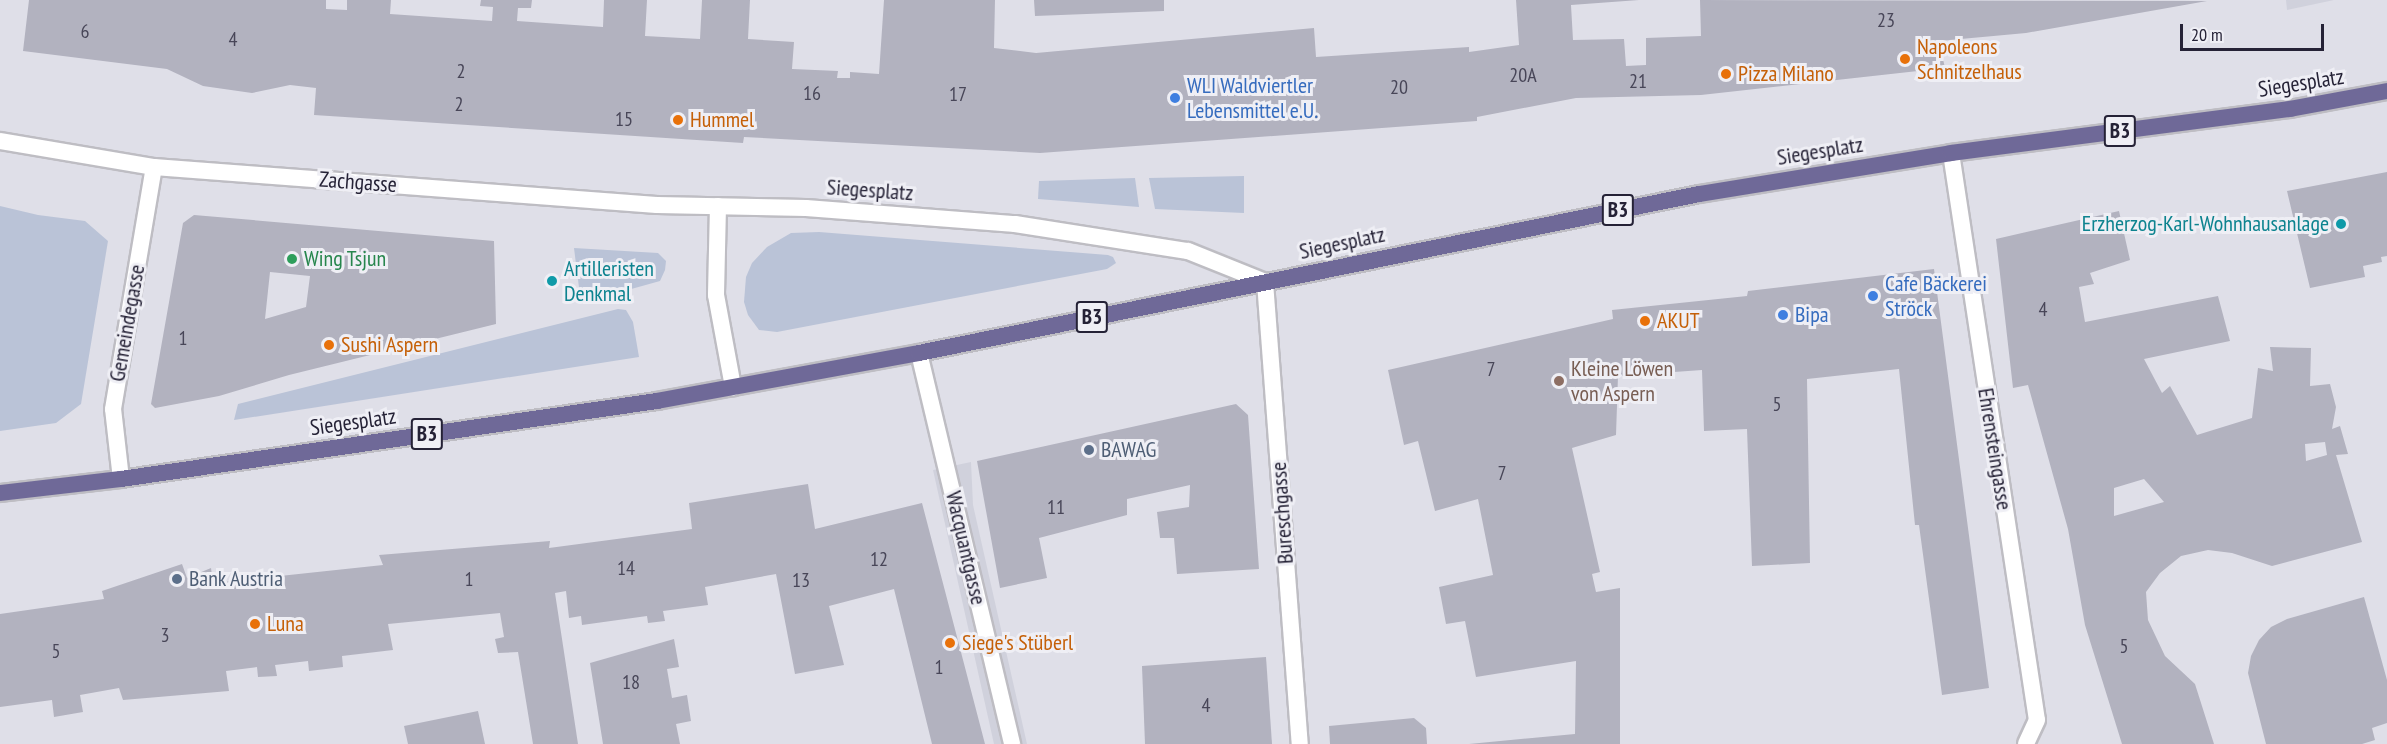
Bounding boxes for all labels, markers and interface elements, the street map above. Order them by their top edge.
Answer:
house number: 23 [1877,8,1895,32]
scale bar [2183,12,2327,50]
house number: 6 [81,19,89,43]
text: 20 m [2191,23,2223,46]
house number: 4 [229,27,237,51]
place label: Napoleons Schnitzelhaus [1917,33,2022,84]
marker: Napoleons Schnitzelhaus [1898,52,1912,66]
house number: 2 [457,59,465,83]
place label: Pizza Milano [1738,61,1834,87]
house number: 20A [1509,63,1537,87]
street label: Siegesplatz [2256,63,2346,103]
marker: Pizza Milano [1719,67,1733,81]
house number: 21 [1629,69,1647,93]
place label: WLI Waldviertler Lebensmittel e.U. [1187,72,1318,124]
house number: 20 [1390,75,1408,99]
house number: 16 [803,81,821,105]
house number: 17 [949,82,967,106]
marker: WLI Waldviertler Lebensmittel e.U. [1168,91,1182,105]
house number: 2 [455,92,463,116]
house number: 15 [615,107,633,131]
place label: Hummel [690,107,754,133]
marker: Hummel [671,113,685,127]
road number: B3 [2104,113,2136,149]
street label: Siegesplatz [1775,131,1865,171]
street label: Zachgasse [318,166,398,198]
street label: Siegesplatz [826,174,914,206]
road number: B3 [1602,192,1634,228]
place label: Erzherzog-Karl-Wohnhausanlage [2082,211,2329,237]
marker: Erzherzog-Karl-Wohnhausanlage [2334,217,2348,231]
street label: Siegesplatz [1297,221,1387,265]
place label: Wing Tsjun [304,246,387,272]
marker: Wing Tsjun [285,252,299,266]
place label: Artilleristen Denkmal [564,255,654,306]
street label: Gemeindegasse [104,262,150,384]
place label: Cafe Bäckerei Ströck [1885,270,1987,322]
marker: Artilleristen Denkmal [545,274,559,288]
marker: Cafe Bäckerei Ströck [1866,289,1880,303]
house number: 4 [2039,297,2047,321]
road number: B3 [1076,299,1108,335]
place label: Bipa [1795,302,1829,328]
place label: AKUT [1657,308,1700,334]
marker: Bipa [1776,308,1790,322]
marker: AKUT [1638,314,1652,328]
house number: 1 [179,326,187,350]
place label: Sushi Aspern [341,332,439,358]
marker: Sushi Aspern [322,338,336,352]
place label: Kleine Löwen von Aspern [1571,355,1673,406]
house number: 7 [1487,357,1495,381]
marker: Kleine Löwen von Aspern [1552,374,1566,388]
street label: Ehrensteingasse [1972,386,2018,512]
house number: 5 [1773,392,1781,416]
street label: Siegesplatz [308,403,398,441]
road number: B3 [410,416,444,452]
place label: BAWAG [1101,437,1156,463]
marker: BAWAG [1082,443,1096,457]
street label: Bureschgasse [1265,461,1299,565]
house number: 7 [1498,461,1506,485]
street label: Wacquantgasse [940,489,992,607]
house number: 11 [1047,495,1065,519]
house number: 12 [870,547,888,571]
house number: 14 [617,556,635,580]
place label: Bank Austria [189,566,284,592]
house number: 1 [465,567,473,591]
house number: 13 [792,568,810,592]
marker: Bank Austria [170,572,184,586]
place label: Luna [267,611,304,637]
marker: Luna [248,617,262,631]
house number: 3 [161,623,169,647]
place label: Siege's Stüberl [962,630,1073,656]
house number: 5 [2120,634,2128,658]
marker: Siege's Stüberl [943,636,957,650]
house number: 5 [52,639,60,663]
house number: 1 [935,655,943,679]
house number: 18 [622,670,640,694]
house number: 4 [1202,693,1210,717]

